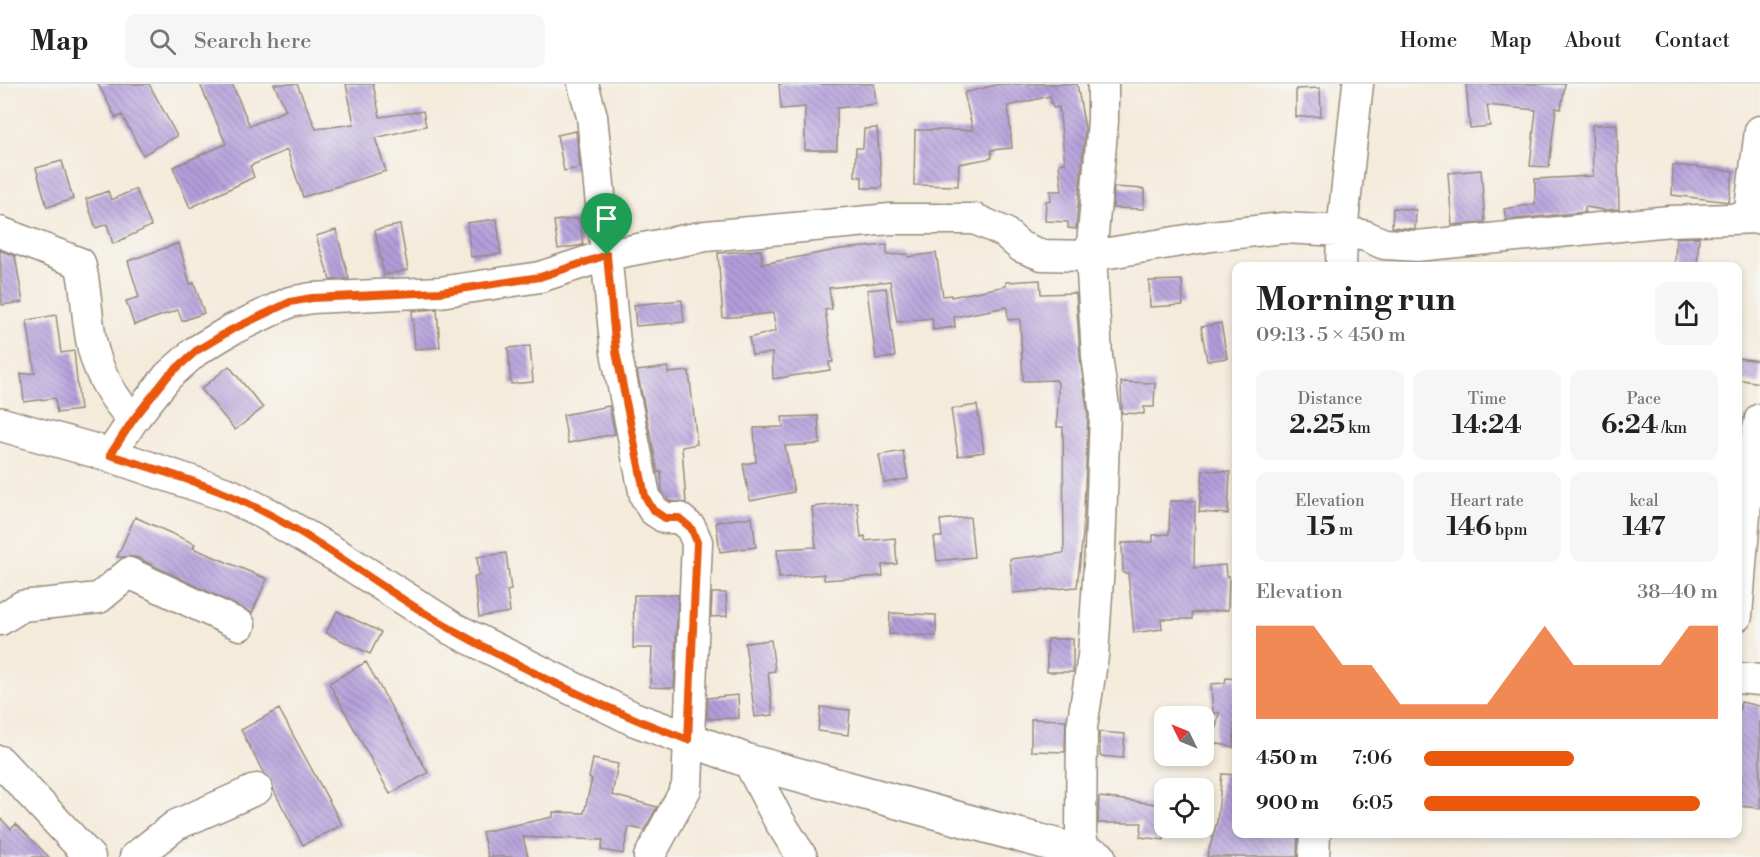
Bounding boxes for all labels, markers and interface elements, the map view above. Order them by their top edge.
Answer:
search box [125,14,545,68]
text: Map [30,24,89,59]
icon: search [146,25,179,58]
text: Search here [194,28,311,55]
text: Home [1400,28,1457,54]
text: Map [1490,28,1532,54]
text: About [1565,28,1622,54]
text: Contact [1655,28,1730,54]
pin [581,193,632,255]
icon: arrive [590,202,623,235]
text: Morning run [1256,280,1456,321]
button: share [1655,282,1718,345]
text: 09:13 · 5 × 450 m [1256,323,1406,348]
text: Distance [1298,389,1362,409]
text: Time [1468,389,1506,409]
text: Pace [1627,389,1661,409]
text: 2.25 [1289,409,1345,441]
text: 14:24 [1452,409,1522,441]
text: 6:24 [1601,409,1658,441]
text: km [1345,418,1371,438]
text: /km [1658,418,1687,438]
text: Elevation [1295,491,1365,511]
text: Heart rate [1450,491,1524,511]
text: kcal [1629,491,1659,511]
text: 15 [1307,511,1336,543]
text: 146 [1447,511,1492,543]
text: 147 [1623,511,1665,543]
text: m [1336,520,1353,540]
text: bpm [1492,520,1527,540]
text: Elevation [1256,580,1343,605]
text: 38–40 m [1637,580,1718,605]
north arrow [1154,706,1214,766]
map controls [1154,706,1214,838]
text: 450 m [1256,746,1318,771]
text: 7:06 [1352,746,1392,771]
button: locate [1154,778,1214,838]
text: 900 m [1256,791,1319,816]
text: 6:05 [1352,791,1393,816]

